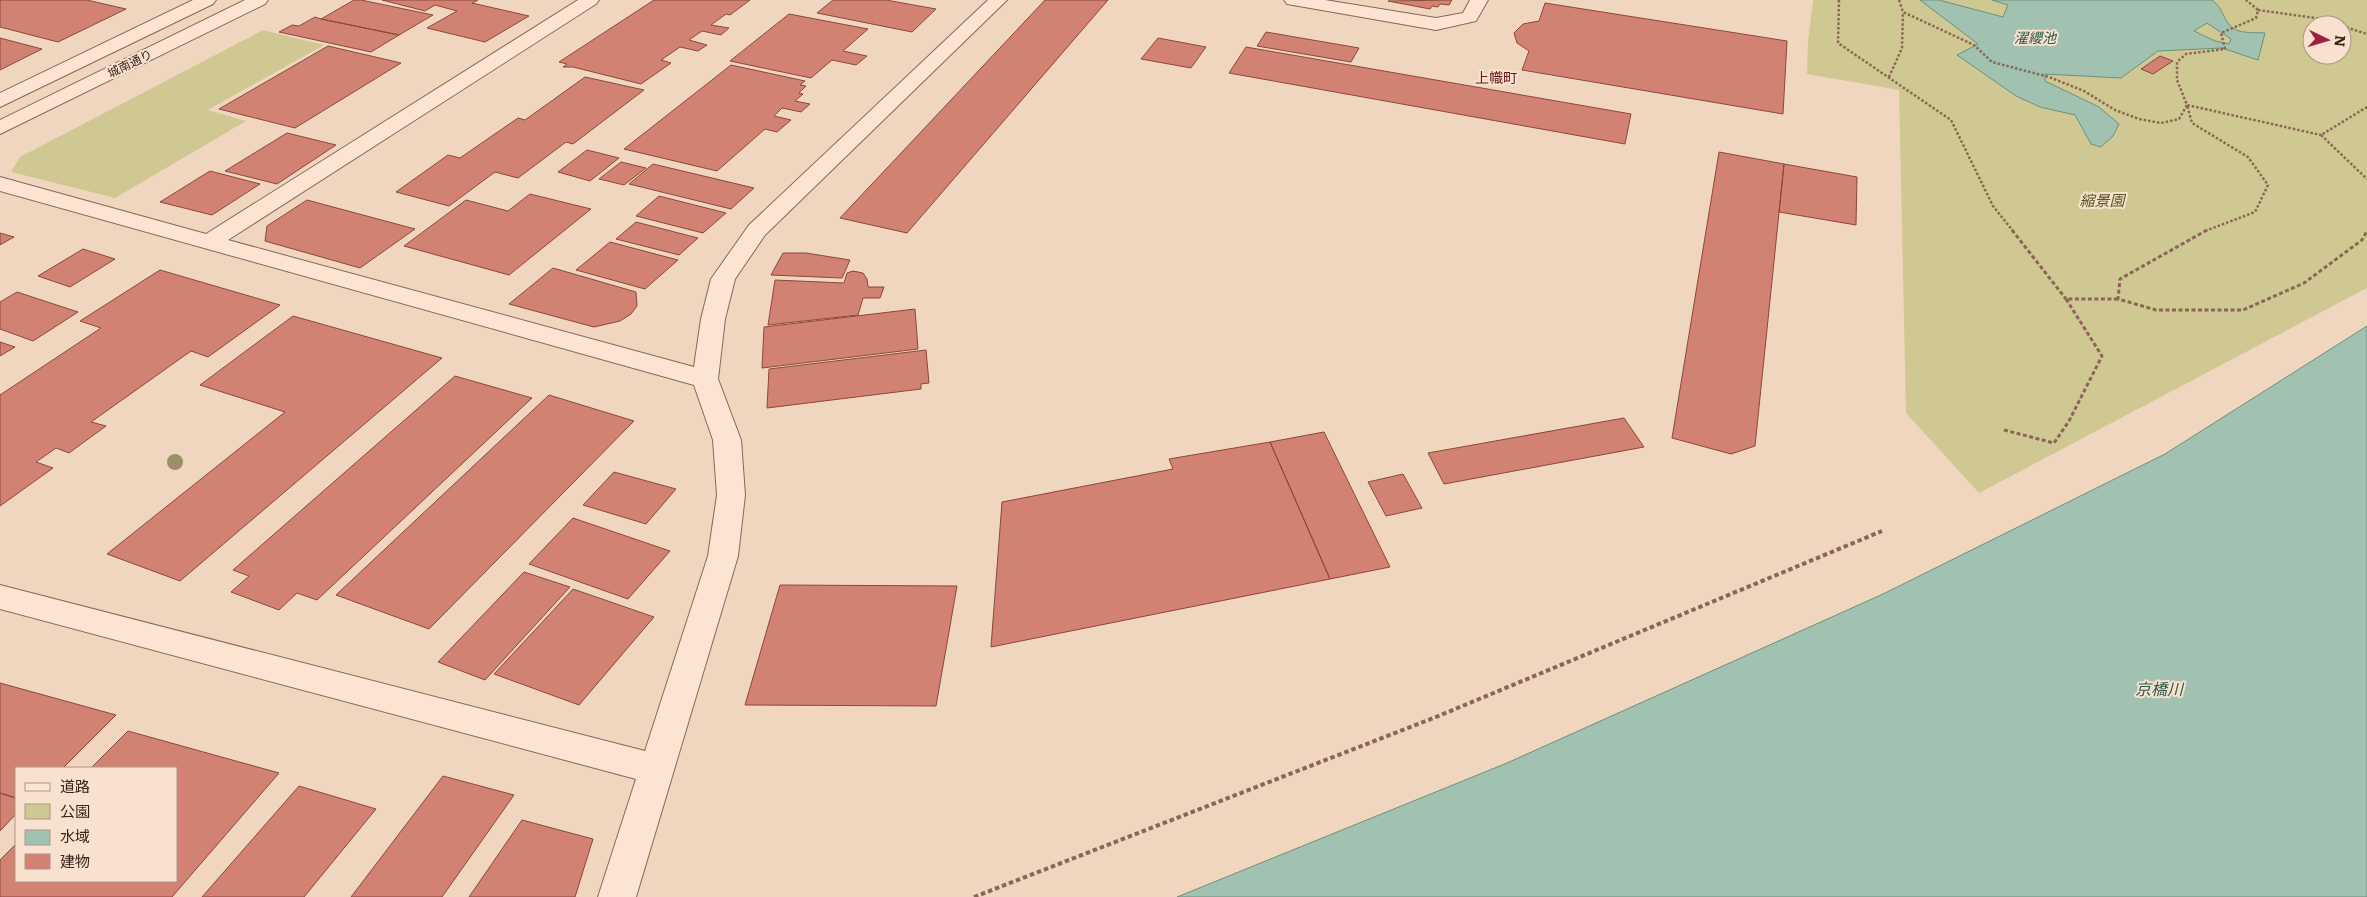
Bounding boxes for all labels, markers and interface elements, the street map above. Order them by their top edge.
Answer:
north arrow [2302,15,2352,65]
water label: 濯纓池 [2014,27,2058,47]
text: N [2330,34,2351,48]
street label: 城南通り [104,44,155,82]
district label: 上幟町 [1475,67,1517,87]
park label: 縮景園 [2079,188,2126,211]
water label: 京橋川 [2135,676,2185,700]
legend [15,767,178,882]
text: 道路 [60,774,90,797]
text: 公園 [60,799,90,822]
text: 水域 [60,824,90,847]
text: 建物 [60,849,90,872]

